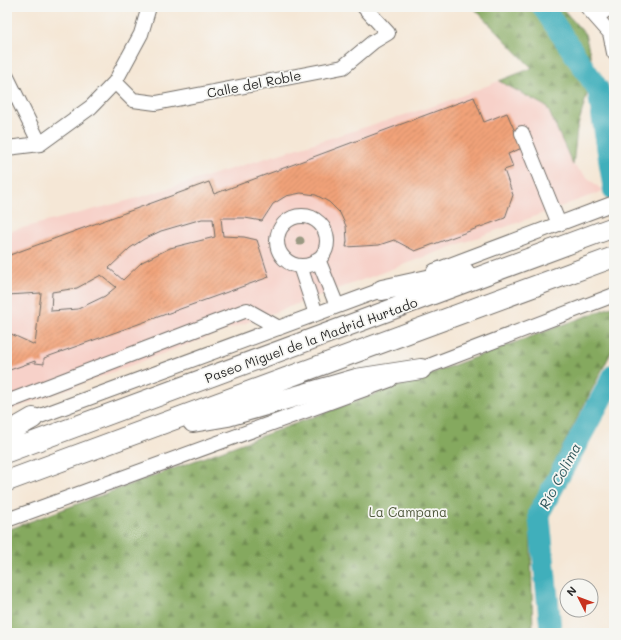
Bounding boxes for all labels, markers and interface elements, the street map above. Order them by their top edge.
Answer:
street label: Calle del Roble [205,66,302,101]
street label: Paseo Miguel de la Madrid Hurtado [202,293,420,386]
water label: Río Colima [534,439,585,512]
park label: La Campana [369,503,447,520]
north arrow [559,578,599,618]
text: N [563,583,580,599]

